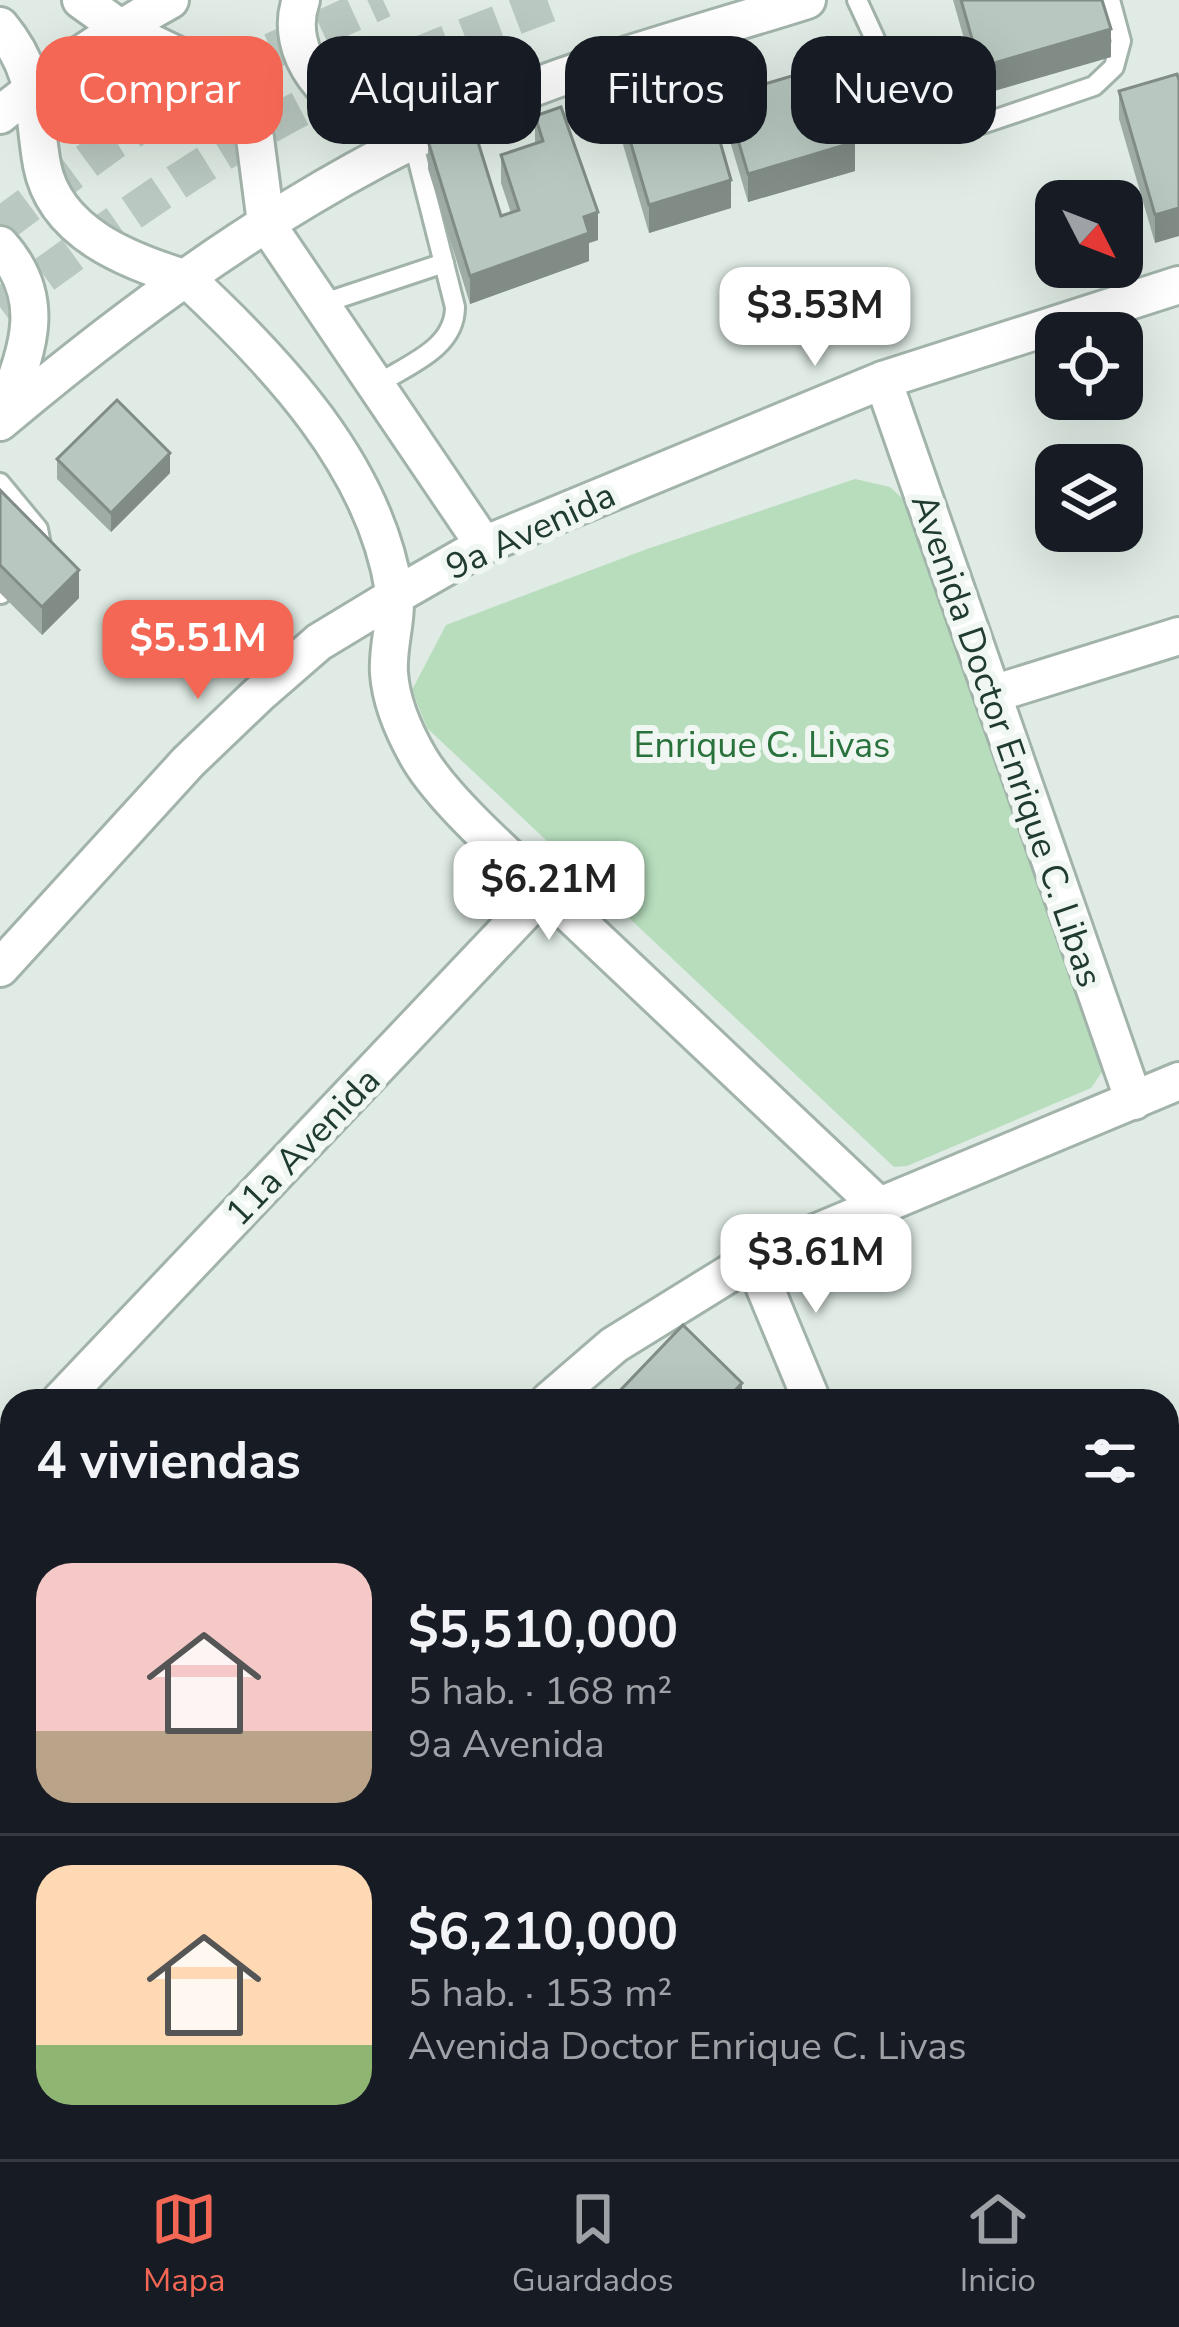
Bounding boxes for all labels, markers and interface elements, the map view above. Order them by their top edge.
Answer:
chip: Comprar [36,36,283,144]
chip: Alquilar [307,36,541,144]
chip: Filtros [565,36,767,144]
chip: Nuevo [791,36,996,144]
north arrow [1035,180,1143,288]
map controls [1035,180,1143,552]
pin: $3.53M [717,267,913,369]
text: $3.53M [746,279,884,332]
button: locate [1035,312,1143,420]
button: layers [1035,444,1143,552]
street label: 9a Avenida [438,471,623,592]
street label: Avenida Doctor Enrique C. Libas [899,487,1114,994]
pin: $5.51M [100,600,296,702]
text: $5.51M [129,612,267,665]
park label: Enrique C. Livas [634,721,890,770]
pin: $6.21M [451,841,647,943]
text: $6.21M [480,853,618,906]
street label: 11a Avenida [215,1057,391,1237]
pin: $3.61M [718,1214,914,1316]
text: $3.61M [747,1226,885,1279]
text: 4 viviendas [36,1426,301,1496]
icon: filters [1077,1428,1143,1494]
text: $5,510,000 [408,1595,678,1665]
icon: home [132,1611,276,1755]
text: 5 hab. · 168 m² [408,1665,672,1718]
text: 9a Avenida [408,1718,605,1771]
text: $6,210,000 [408,1897,678,1967]
icon: home [132,1913,276,2057]
text: 5 hab. · 153 m² [408,1967,672,2020]
text: Avenida Doctor Enrique C. Livas [408,2020,967,2073]
tab: Mapa [143,2186,226,2303]
tab: Guardados [512,2186,674,2303]
tab: Inicio [960,2186,1036,2303]

